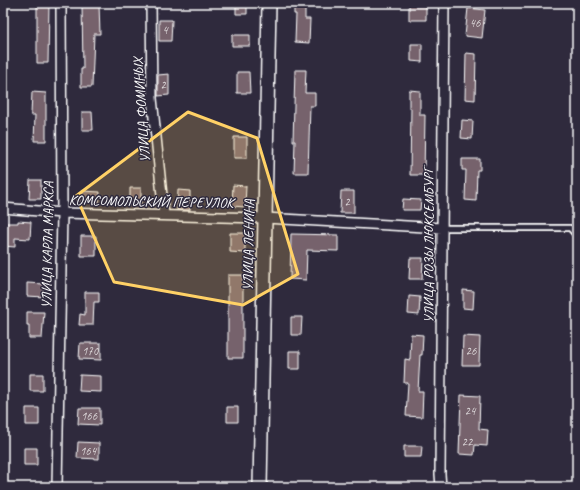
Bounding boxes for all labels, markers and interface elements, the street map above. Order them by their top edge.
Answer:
house number: 46 [470,15,481,31]
house number: 4 [162,22,169,38]
street label: УЛИЦА ФОМИНЫХ [129,54,154,163]
house number: 2 [160,77,167,93]
street label: УЛИЦА РОЗЫ ЛЮКСЕМБУРГ [420,164,437,323]
street label: УЛИЦА КАРЛА МАРКСА [38,181,57,309]
street label: КОМСОМОЛЬСКИЙ ПЕРЕУЛОК [69,192,236,211]
house number: 2 [344,194,351,210]
street label: УЛИЦА ЛЕНИНА [239,198,258,291]
house number: 170 [82,343,100,359]
house number: 26 [466,343,477,359]
house number: 24 [465,403,477,419]
house number: 166 [81,408,98,424]
house number: 22 [462,434,474,450]
house number: 164 [80,443,98,459]

